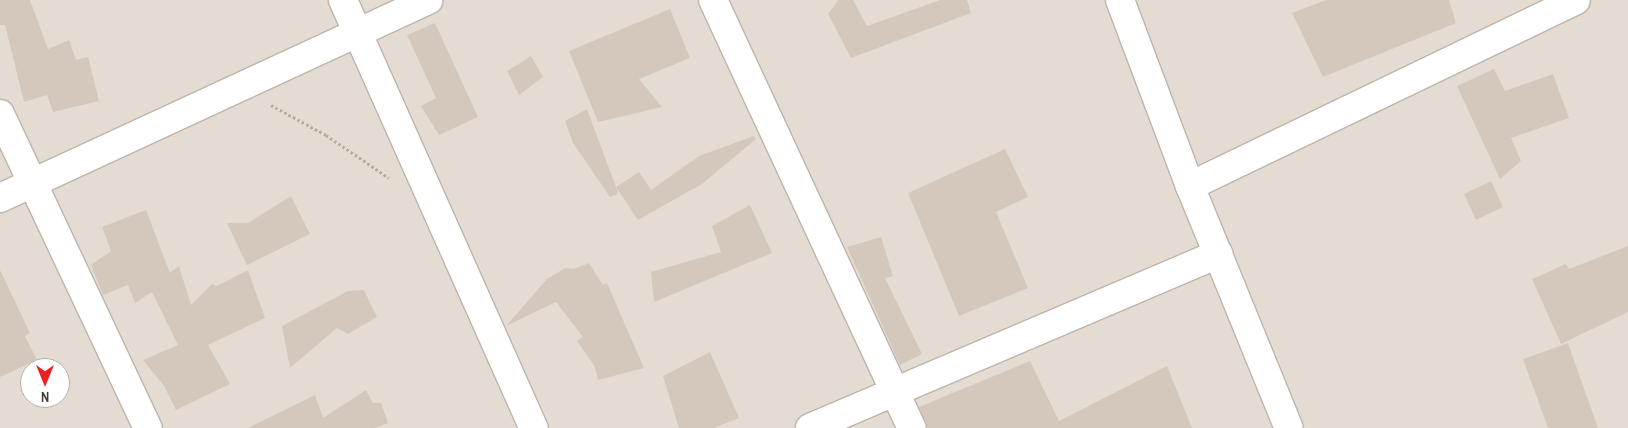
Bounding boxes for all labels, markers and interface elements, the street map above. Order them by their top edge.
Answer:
north arrow [20,358,70,408]
text: N [41,388,49,406]

